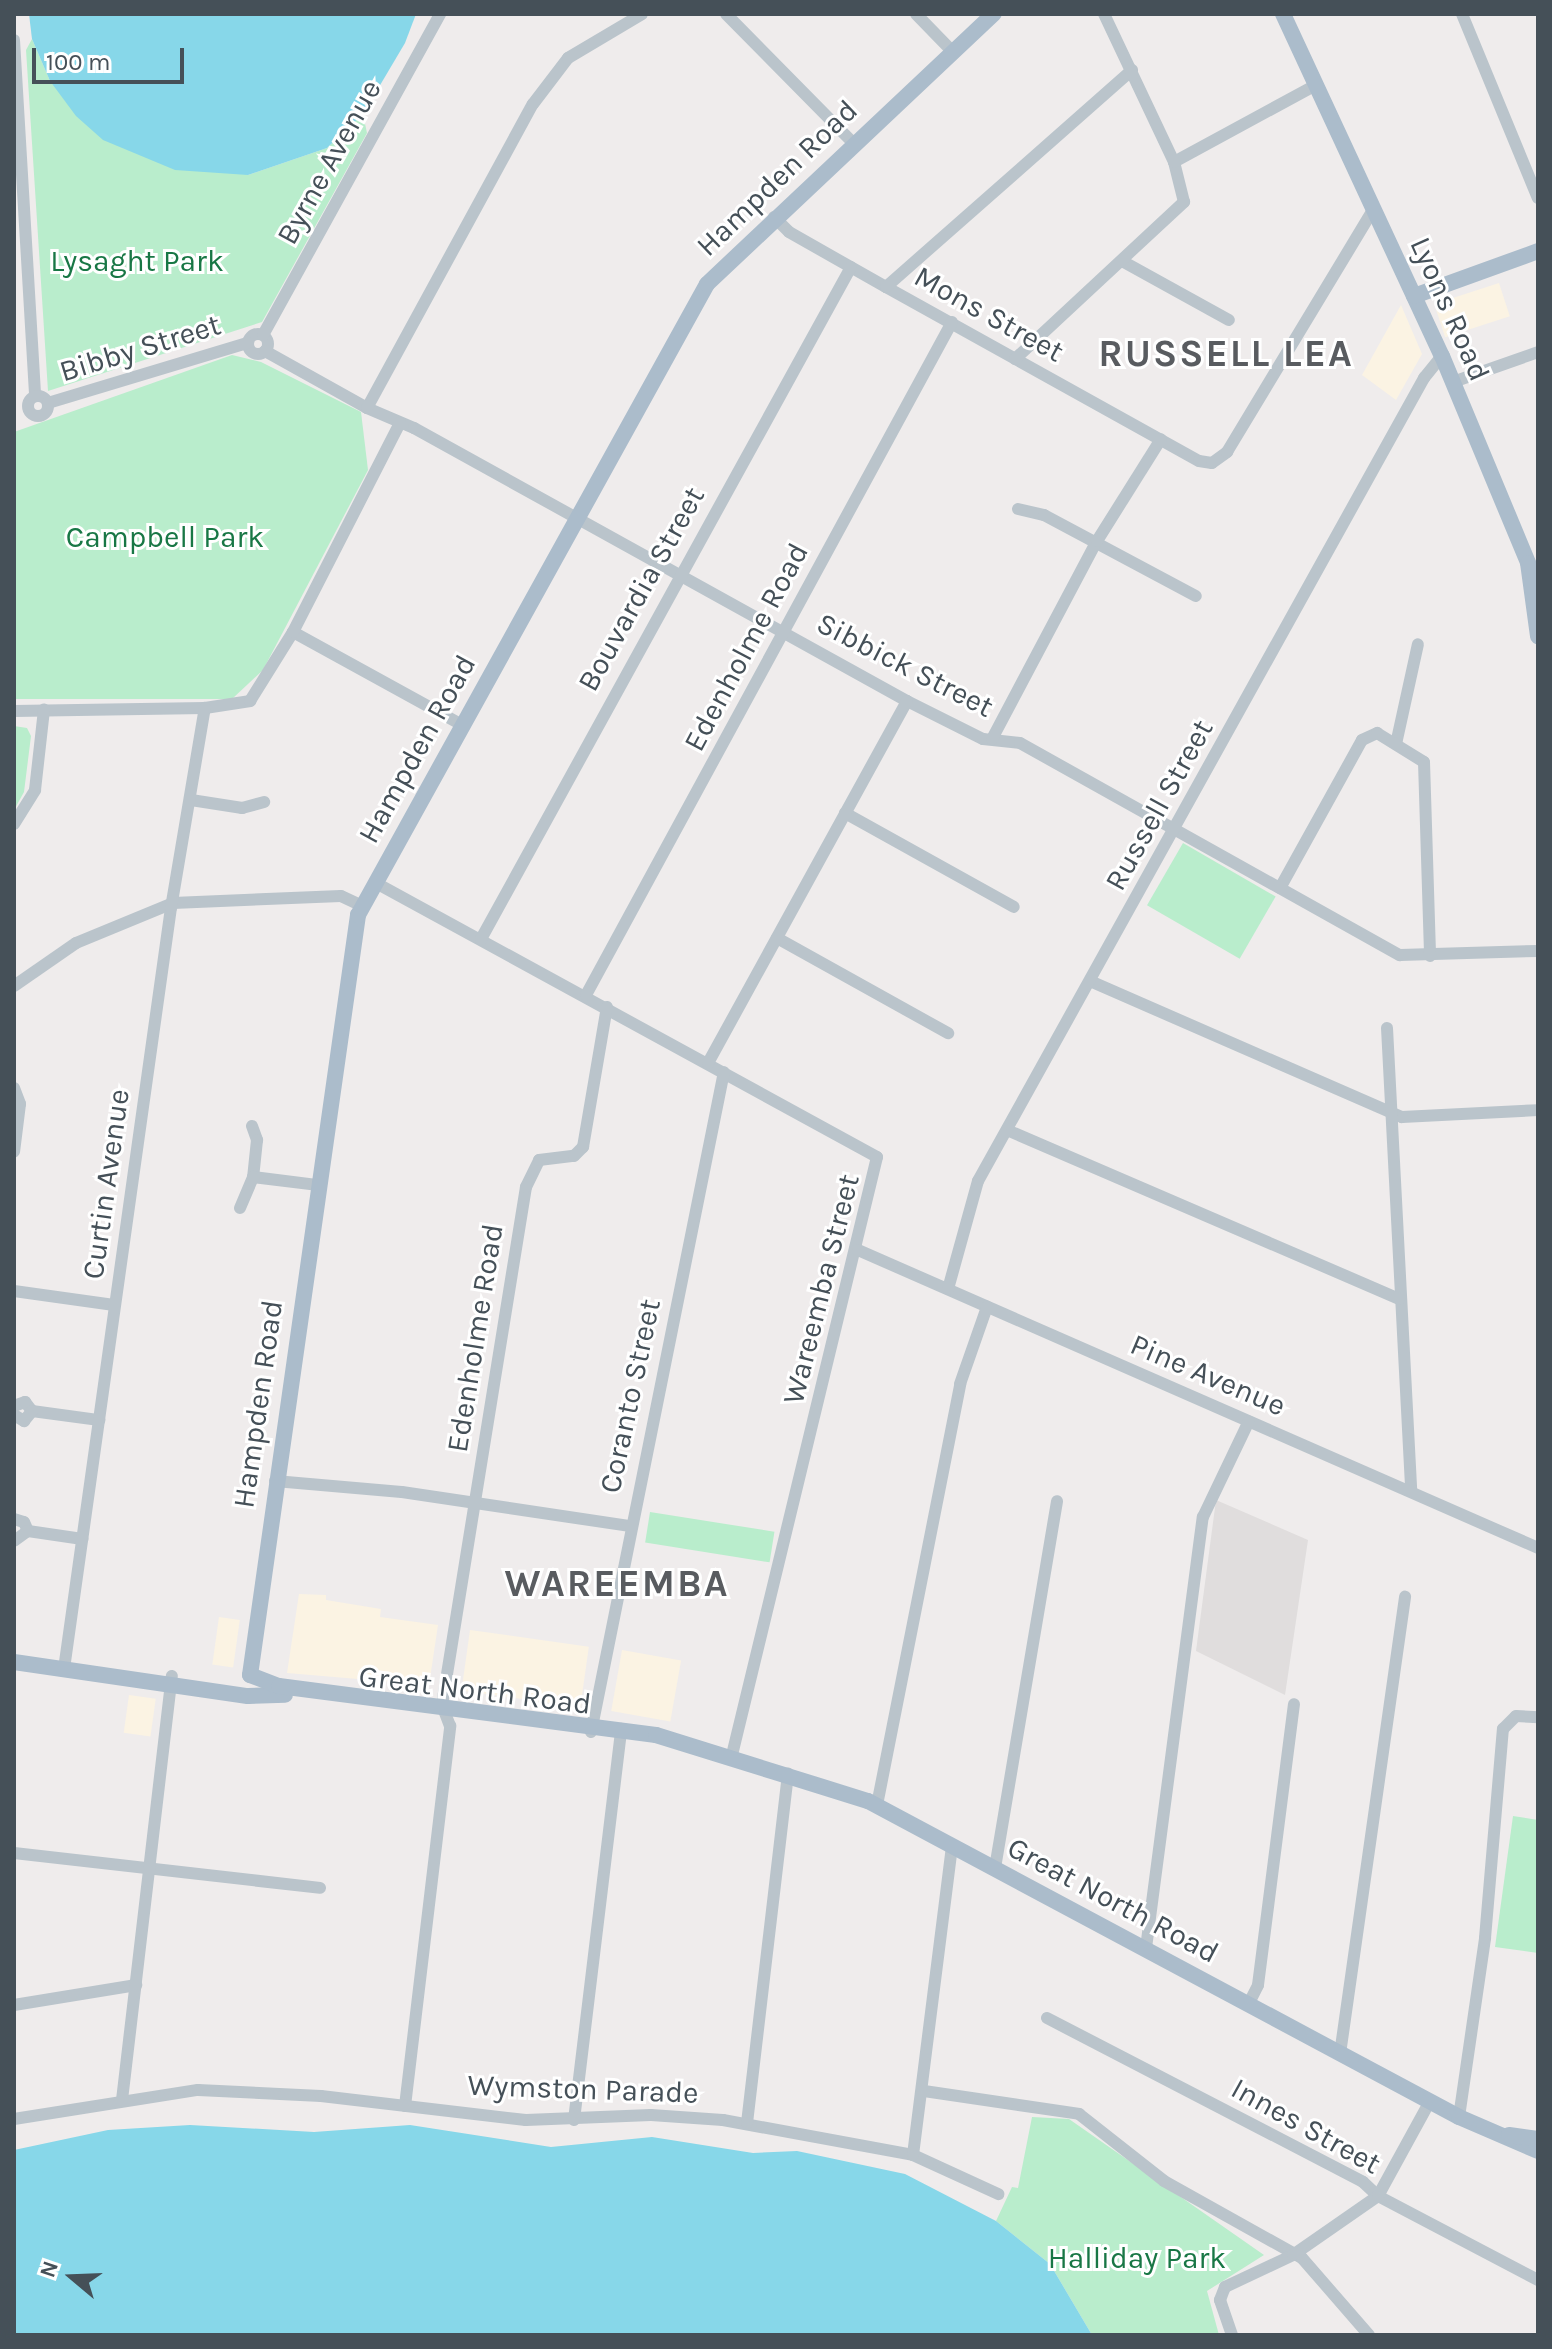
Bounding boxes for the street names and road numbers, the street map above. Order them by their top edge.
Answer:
street label: Byrne Avenue [269,73,389,251]
street label: Hampden Road [689,92,865,264]
street label: Lyons Road [1402,232,1498,386]
street label: Mons Street [908,258,1070,370]
street label: Bibby Street [55,306,225,390]
street label: Bouvardia Street [570,480,712,698]
street label: Edenholme Road [676,537,816,757]
street label: Sibbick Street [811,605,999,725]
street label: Hampden Road [350,649,484,849]
street label: Russell Street [1097,713,1221,897]
street label: Curtin Avenue [75,1087,137,1281]
street label: Wareemba Street [775,1170,867,1408]
street label: Edenholme Road [439,1221,511,1455]
street label: Coranto Street [592,1296,668,1496]
street label: Hampden Road [226,1298,290,1510]
street label: Pine Avenue [1125,1326,1291,1424]
street label: Great North Road [357,1658,593,1722]
street label: Great North Road [1001,1829,1225,1971]
street label: Wymston Parade [467,2067,699,2111]
street label: Innes Street [1225,2070,1387,2182]

